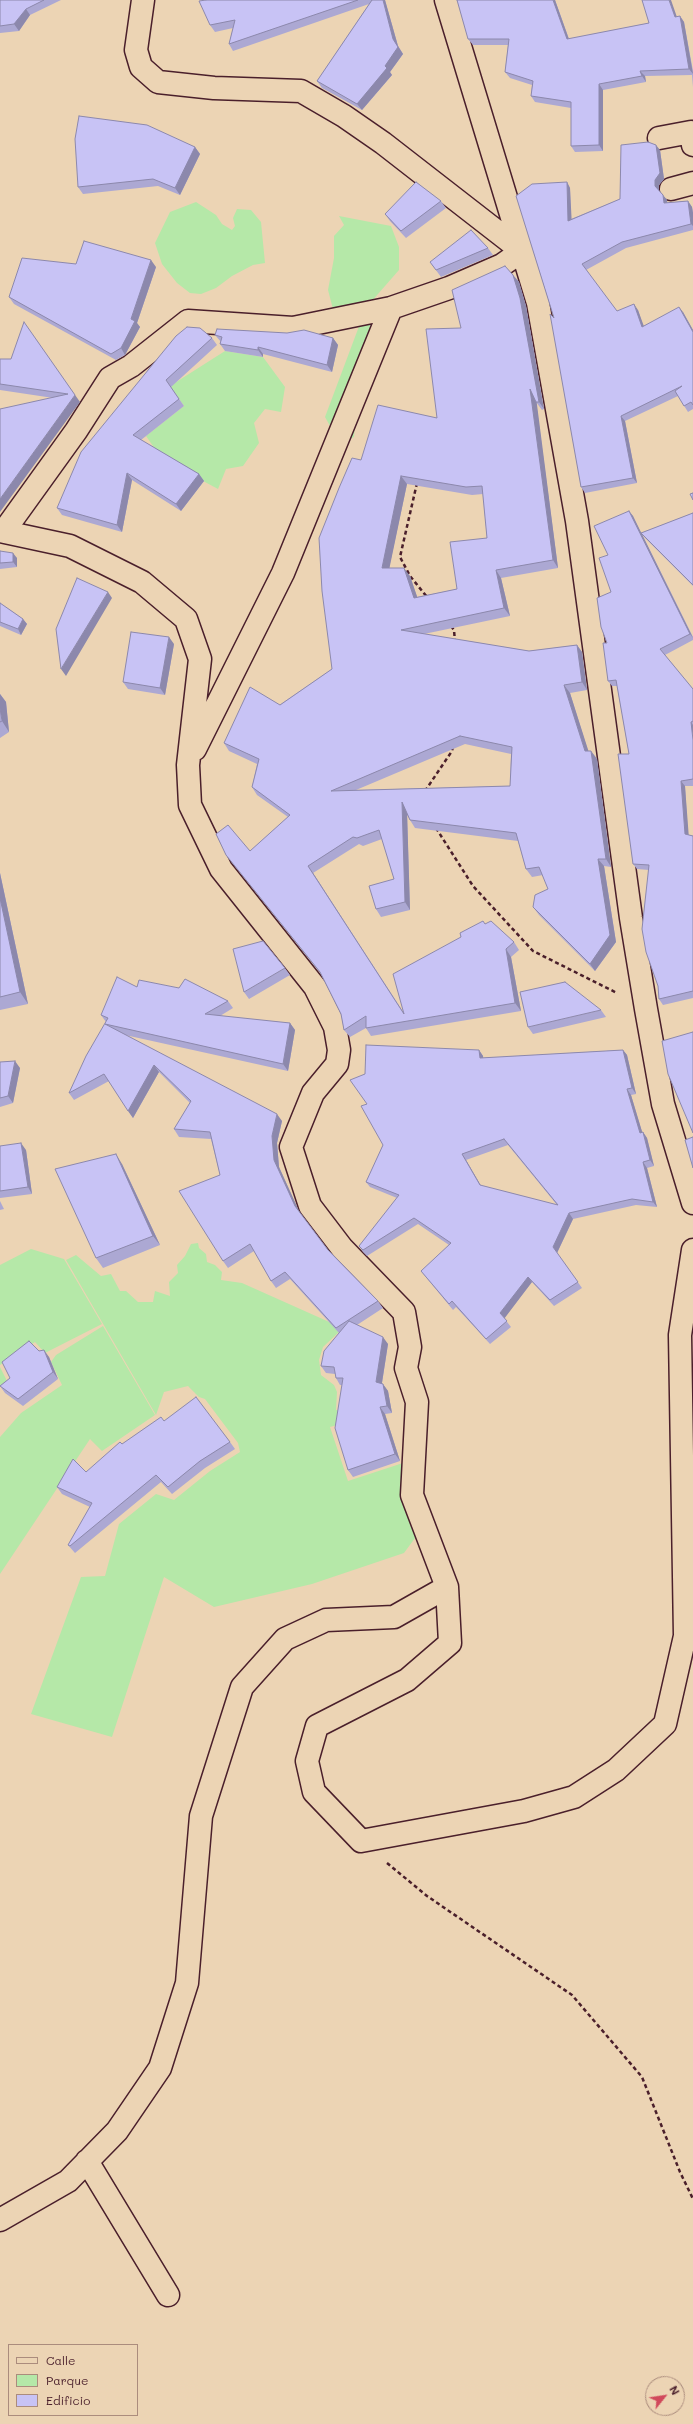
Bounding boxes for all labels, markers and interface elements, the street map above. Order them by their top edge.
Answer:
legend [8,2344,138,2416]
text: Calle [46,2352,76,2368]
text: Parque [46,2372,89,2388]
north arrow [645,2376,685,2416]
text: N [666,2383,684,2398]
text: Edificio [46,2392,90,2408]

